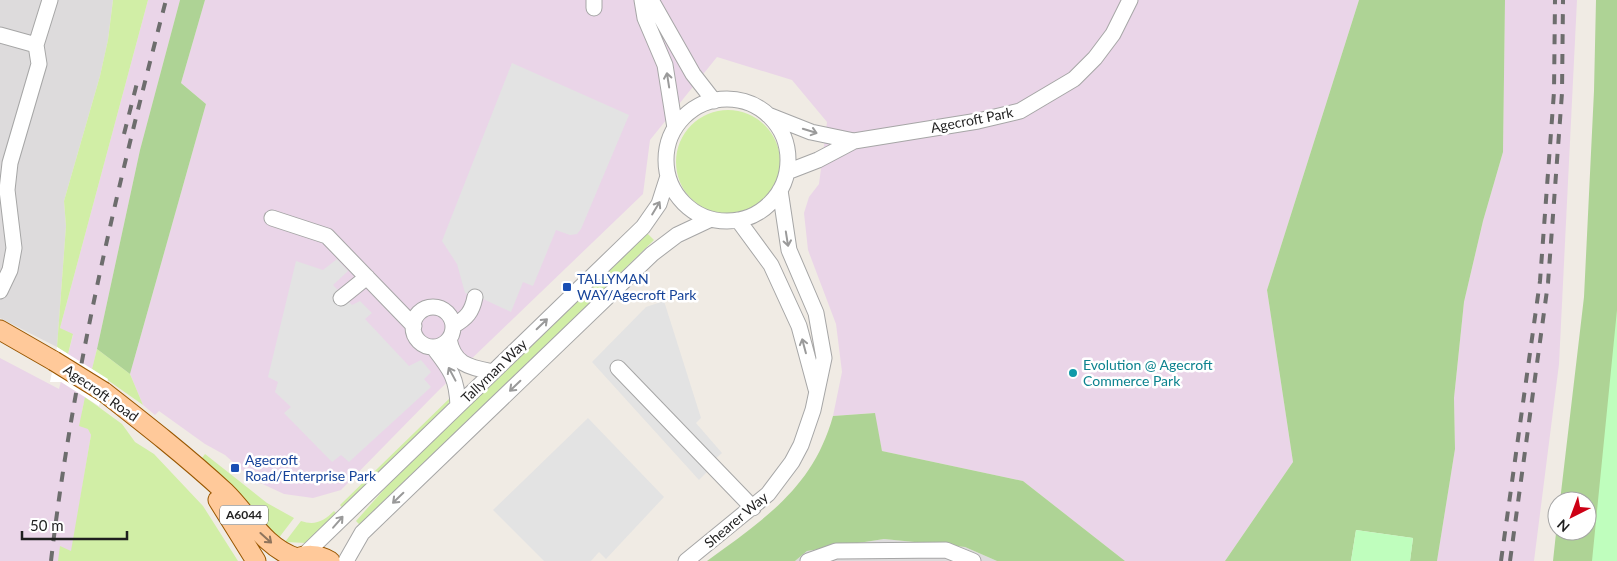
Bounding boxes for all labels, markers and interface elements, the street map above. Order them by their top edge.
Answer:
one-way arrow [662,72,672,88]
street label: Agecroft Park [929,103,1016,136]
one-way arrow [802,127,818,136]
one-way arrow [652,202,662,216]
one-way arrow [782,230,792,246]
place label: TALLYMAN WAY/Agecroft Park [577,270,697,303]
marker: TALLYMAN WAY/Agecroft Park [561,281,573,293]
one-way arrow [536,318,549,330]
street label: Tallyman Way [457,335,531,406]
one-way arrow [799,338,808,354]
place label: Evolution @ Agecroft Commerce Park [1083,356,1213,389]
street label: Agecroft Road [61,361,142,425]
one-way arrow [447,366,457,381]
marker: Evolution @ Agecroft Commerce Park [1067,367,1079,379]
one-way arrow [510,379,522,391]
place label: Agecroft Road/Enterprise Park [245,451,377,484]
marker: Agecroft Road/Enterprise Park [229,462,241,474]
street label: Shearer Way [700,488,772,551]
north arrow [1547,491,1597,541]
one-way arrow [393,492,405,504]
road number: A6044 [220,506,268,524]
scale bar [22,508,128,540]
text: 50 m [30,516,64,534]
one-way arrow [332,516,344,529]
text: N [1553,516,1573,536]
one-way arrow [259,532,272,544]

